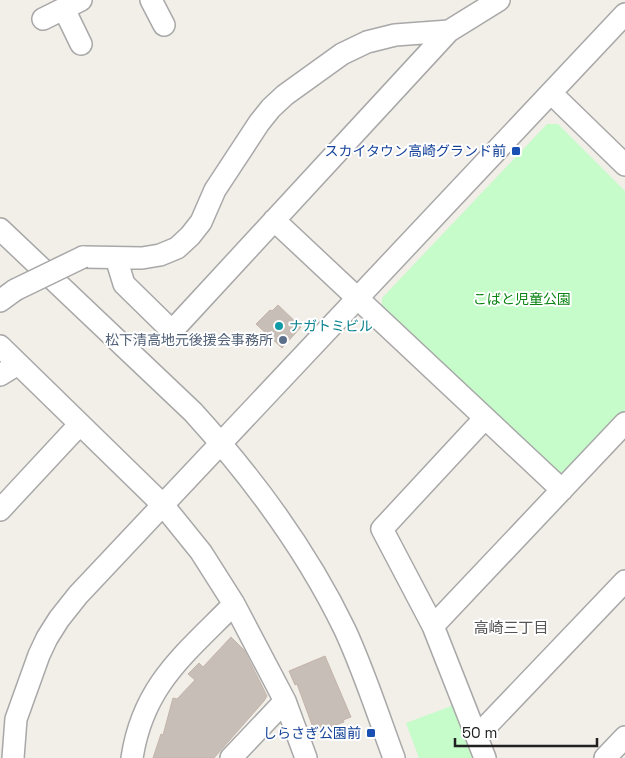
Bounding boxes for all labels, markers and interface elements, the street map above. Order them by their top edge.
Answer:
place label: スカイタウン高崎グランド前 [325,142,506,160]
marker: スカイタウン高崎グランド前 [510,145,522,157]
park label: こばと児童公園 [473,290,571,308]
place label: ナガトミビル [289,317,373,335]
marker: ナガトミビル [273,320,285,332]
place label: 松下清高地元後援会事務所 [105,331,273,349]
marker: 松下清高地元後援会事務所 [277,334,289,346]
district label: 高崎三丁目 [473,618,549,637]
scale bar [455,716,598,748]
text: 50 m [462,723,497,742]
place label: しらさぎ公園前 [263,724,361,742]
marker: しらさぎ公園前 [365,727,377,739]

